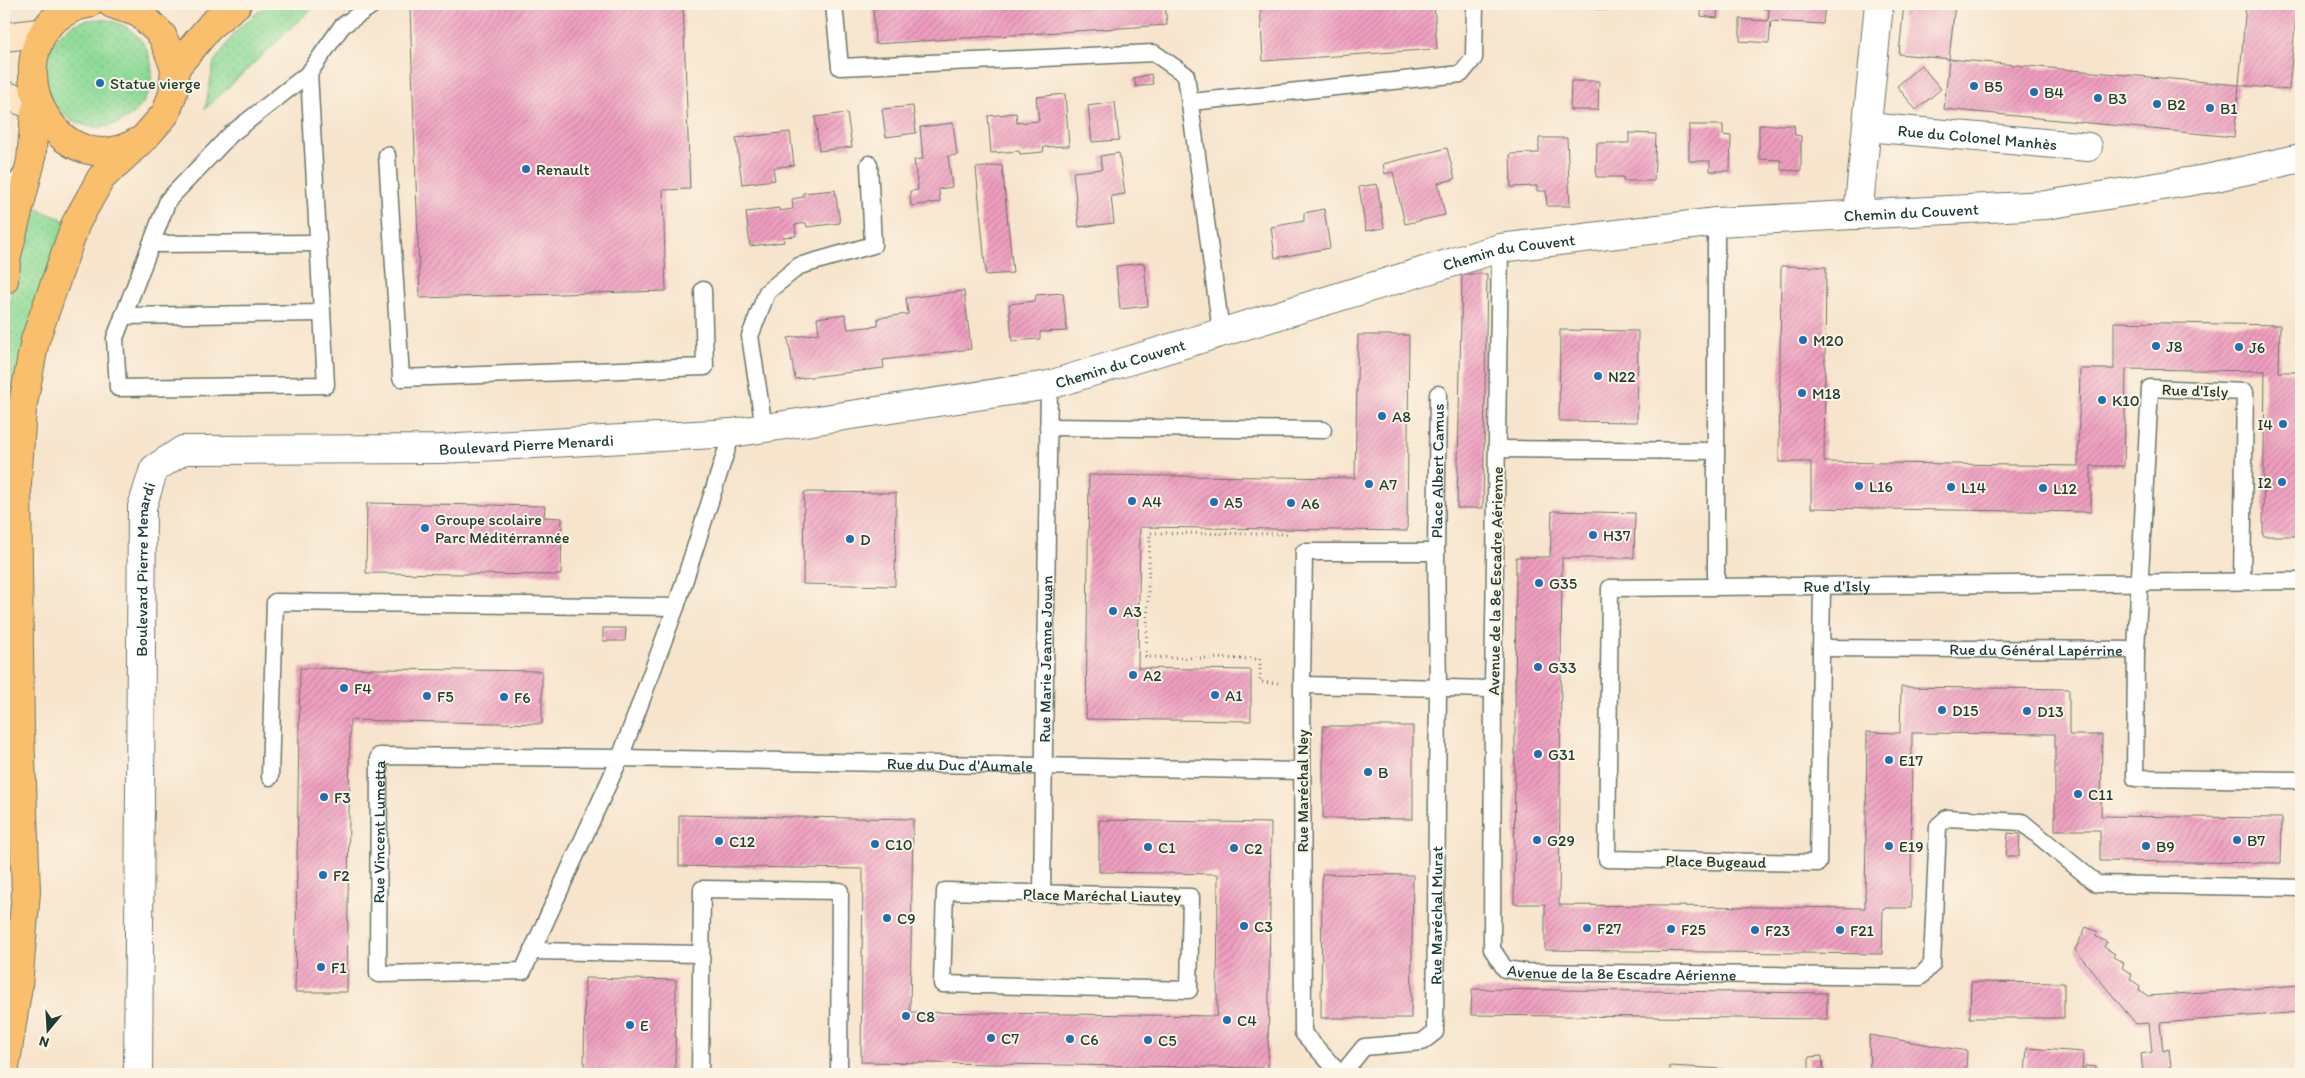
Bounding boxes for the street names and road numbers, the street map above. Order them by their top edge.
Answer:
street label: Rue du Colonel Manhès [1897,121,2058,154]
street label: Chemin du Couvent [1843,199,1979,225]
street label: Chemin du Couvent [1440,230,1576,275]
street label: Chemin du Couvent [1053,335,1188,393]
street label: Rue d'Isly [2161,380,2229,401]
street label: Place Albert Camus [1427,403,1448,539]
street label: Boulevard Pierre Menardi [438,431,614,459]
street label: Avenue de la 8e Escadre Aérienne [1484,466,1507,696]
street label: Boulevard Pierre Menardi [132,480,159,657]
street label: Rue Marie Jeanne Jouan [1035,575,1056,743]
street label: Rue d'Isly [1803,576,1871,596]
street label: Rue du Général Lapérrine [1949,640,2123,660]
street label: Rue Maréchal Ney [1293,729,1312,853]
street label: Rue du Duc d'Aumale [887,754,1033,776]
street label: Rue Vincent Lumetta [369,760,389,904]
street label: Rue Maréchal Murat [1426,846,1447,985]
street label: Place Bugeaud [1665,851,1767,872]
street label: Place Maréchal Liautey [1023,885,1182,906]
street label: Avenue de la 8e Escadre Aérienne [1506,960,1737,985]

